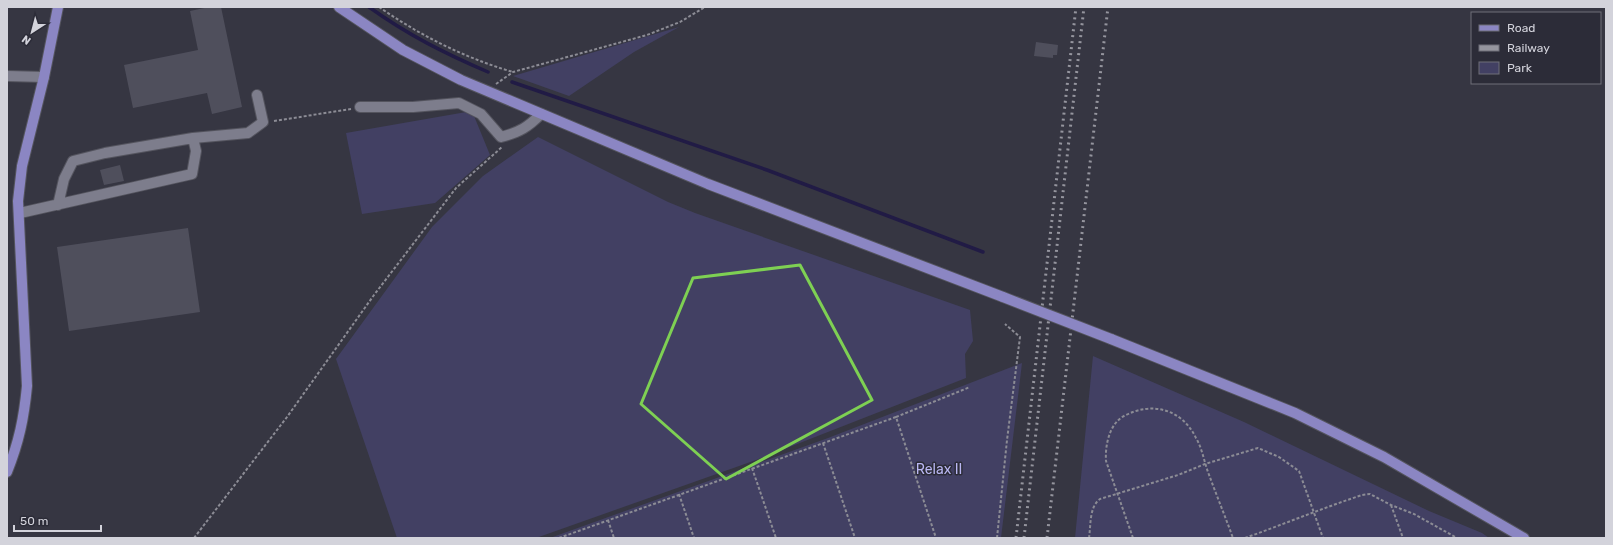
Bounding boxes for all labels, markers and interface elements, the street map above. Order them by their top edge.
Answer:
north arrow [12,12,52,52]
legend [1471,12,1601,84]
text: Road [1507,21,1535,35]
text: N [19,32,33,47]
text: Railway [1507,41,1550,55]
text: Park [1507,61,1533,75]
park label: Relax II [916,461,962,478]
scale bar [14,507,101,533]
text: 50 m [20,514,48,528]

